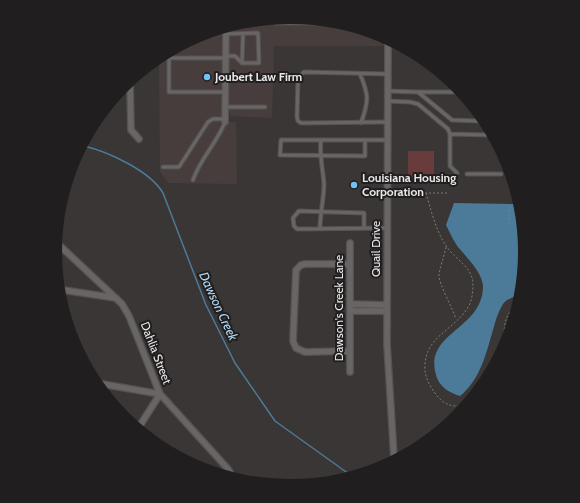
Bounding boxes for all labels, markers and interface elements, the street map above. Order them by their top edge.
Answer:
place label: Joubert Law Firm [214,69,302,84]
marker: Joubert Law Firm [202,72,212,82]
place label: Louisiana Housing Corporation [362,170,456,199]
marker: Louisiana Housing Corporation [349,180,359,190]
street label: Quail Drive [368,221,383,277]
street label: Dawson's Creek Lane [331,255,346,361]
water label: Dawson Creek [196,269,242,343]
street label: Dahlia Street [138,320,175,386]

